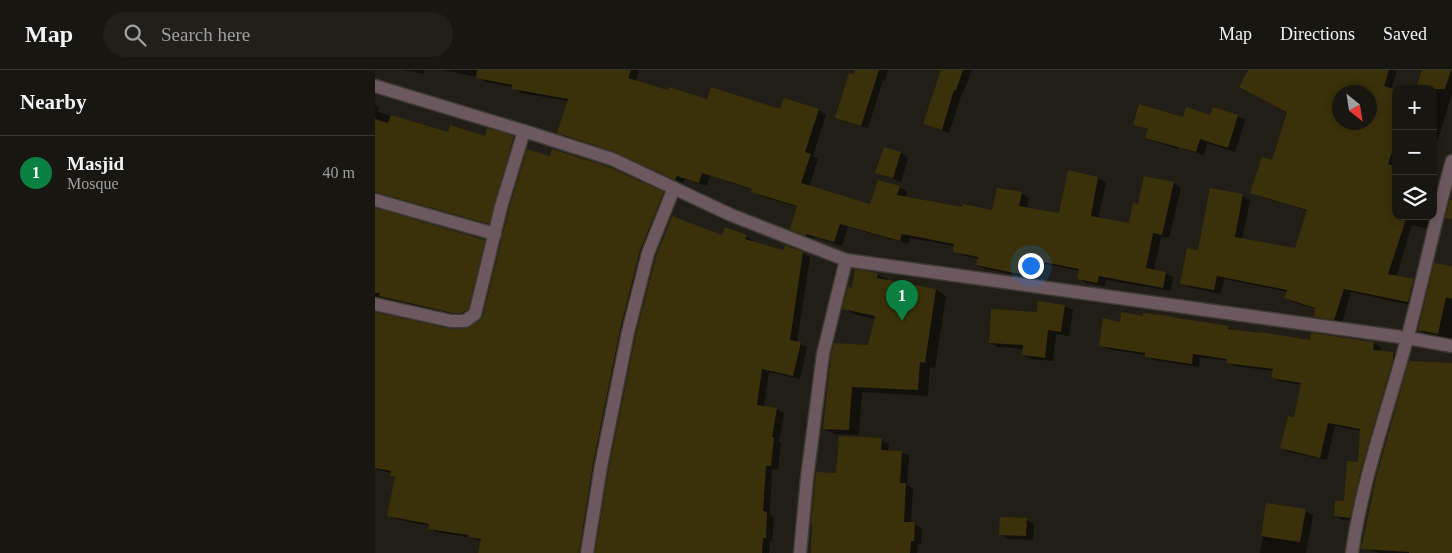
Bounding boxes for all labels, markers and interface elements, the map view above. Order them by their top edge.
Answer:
search box [103,12,453,57]
text: Map [25,21,73,47]
icon: search [121,21,149,49]
text: Search here [161,24,250,45]
text: Map [1219,24,1252,44]
text: Directions [1280,24,1355,44]
text: Saved [1383,24,1427,44]
north arrow [1332,85,1377,130]
map controls [1392,85,1437,220]
button: + [1392,85,1437,130]
text: Nearby [20,90,87,114]
button: − [1392,130,1437,175]
text: Masjid [67,153,124,174]
text: 1 [32,164,40,181]
text: 40 m [323,164,355,181]
text: Mosque [67,175,119,192]
button: layers [1392,175,1437,220]
your location [1018,253,1044,279]
pin: 1 [886,280,918,321]

